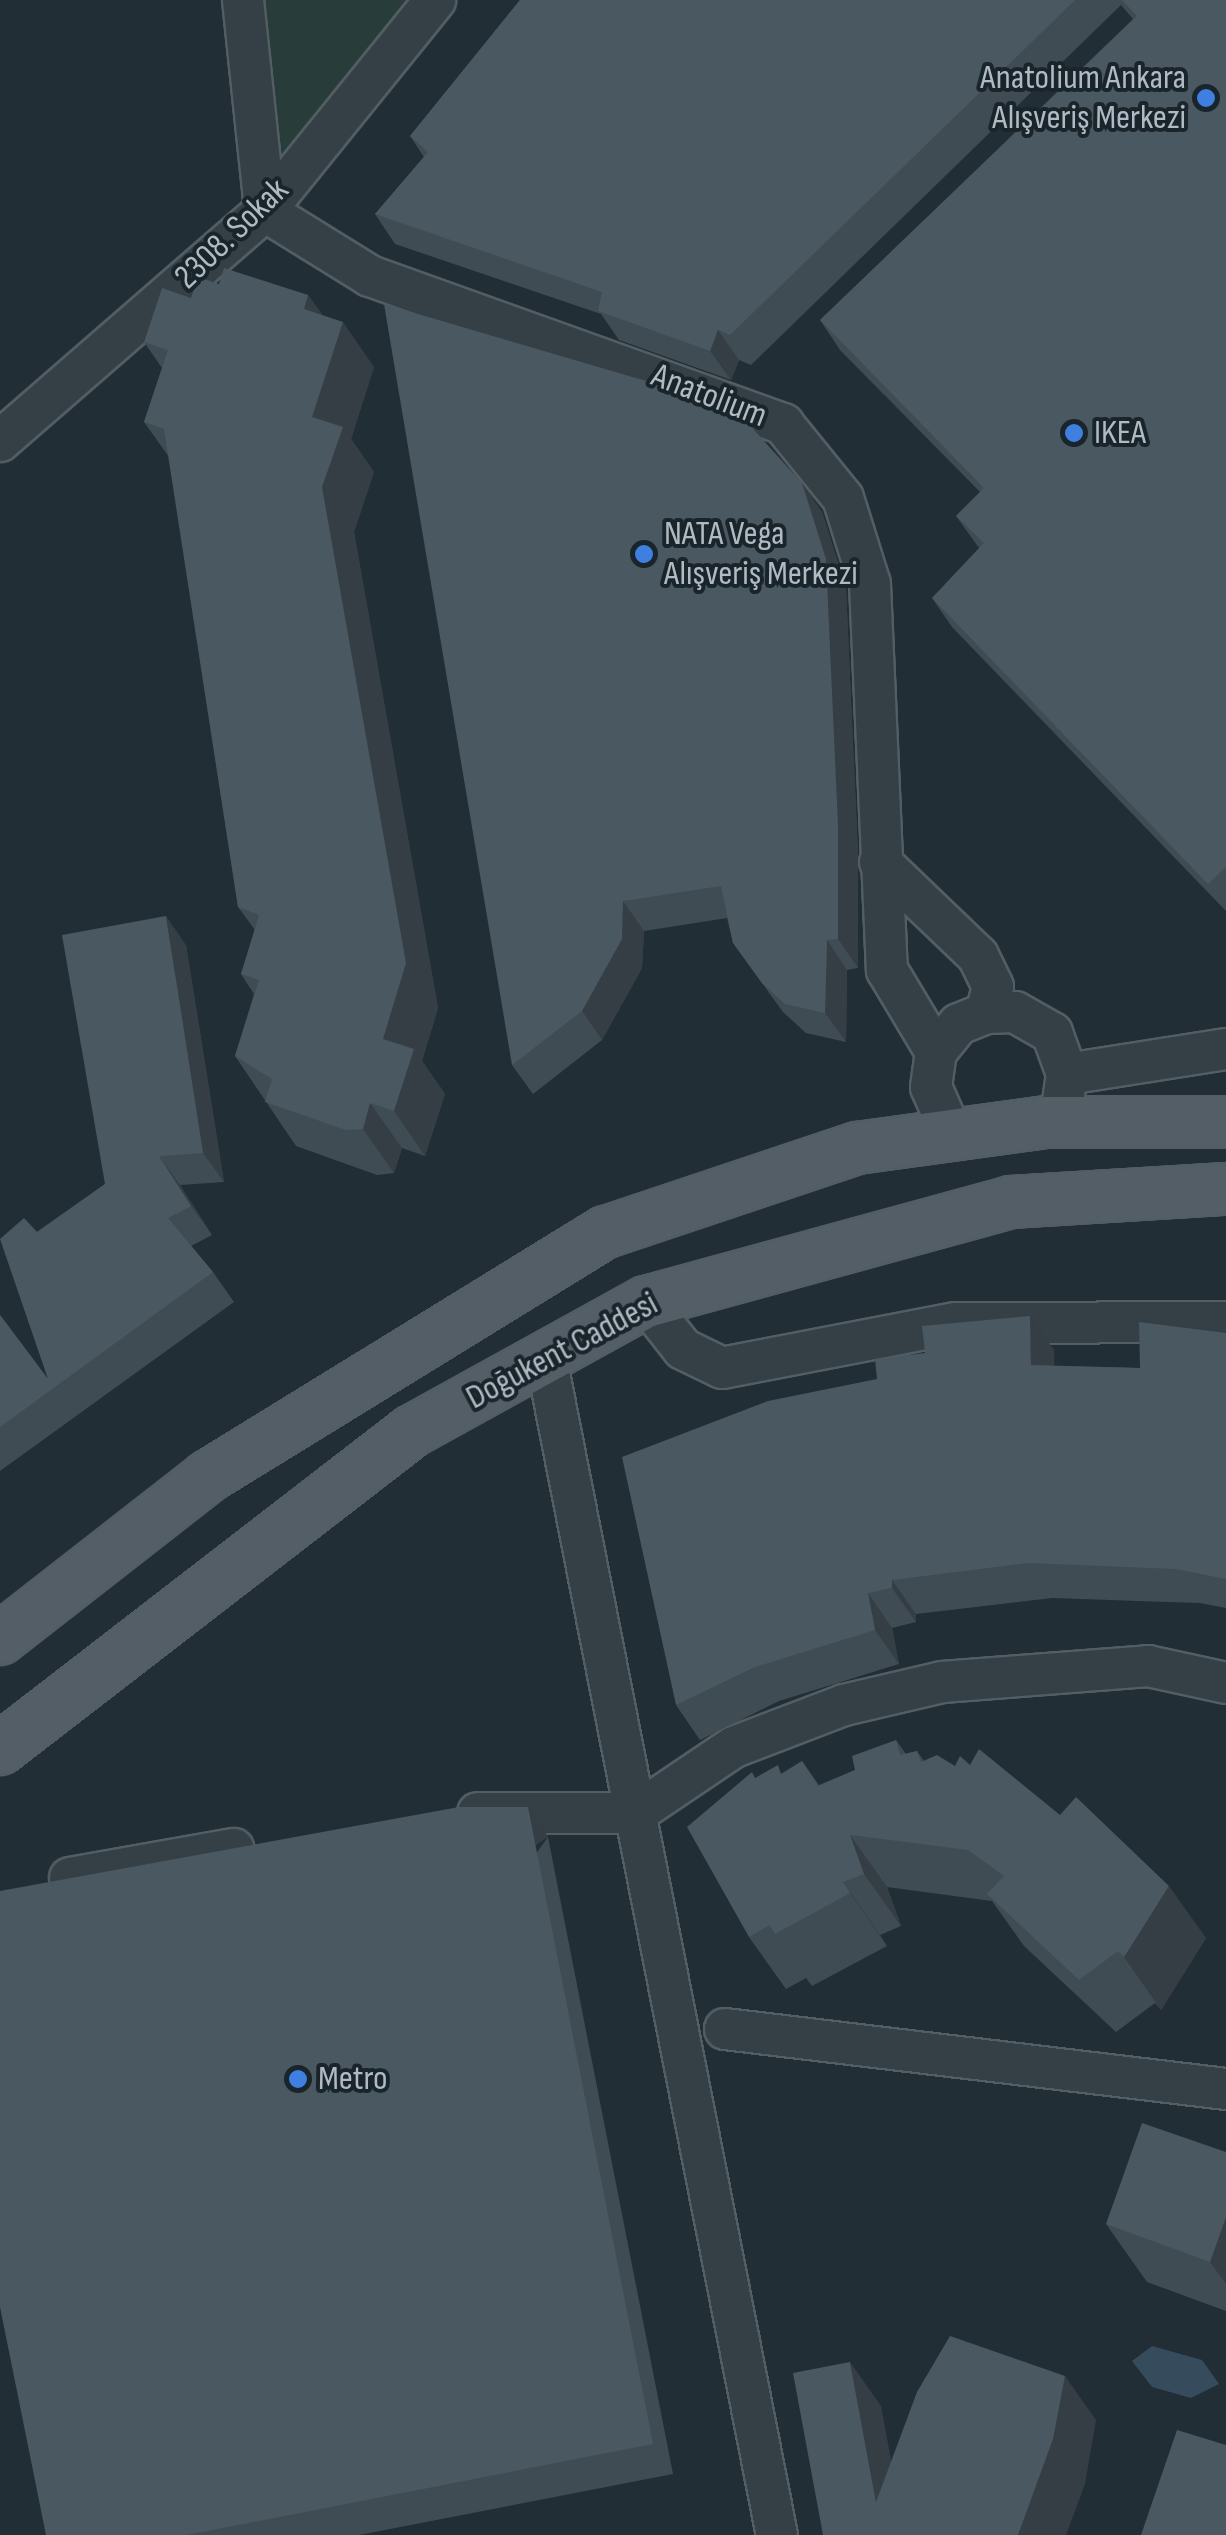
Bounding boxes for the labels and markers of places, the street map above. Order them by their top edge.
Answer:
place label: Anatolium Ankara Alışveriş Merkezi [980,57,1186,139]
marker: Anatolium Ankara Alışveriş Merkezi [1195,87,1217,109]
place label: IKEA [1094,412,1146,454]
marker: IKEA [1063,422,1085,444]
place label: NATA Vega Alışveriş Merkezi [664,513,858,595]
marker: NATA Vega Alışveriş Merkezi [633,543,655,565]
place label: Metro [318,2058,387,2100]
marker: Metro [287,2068,309,2090]

